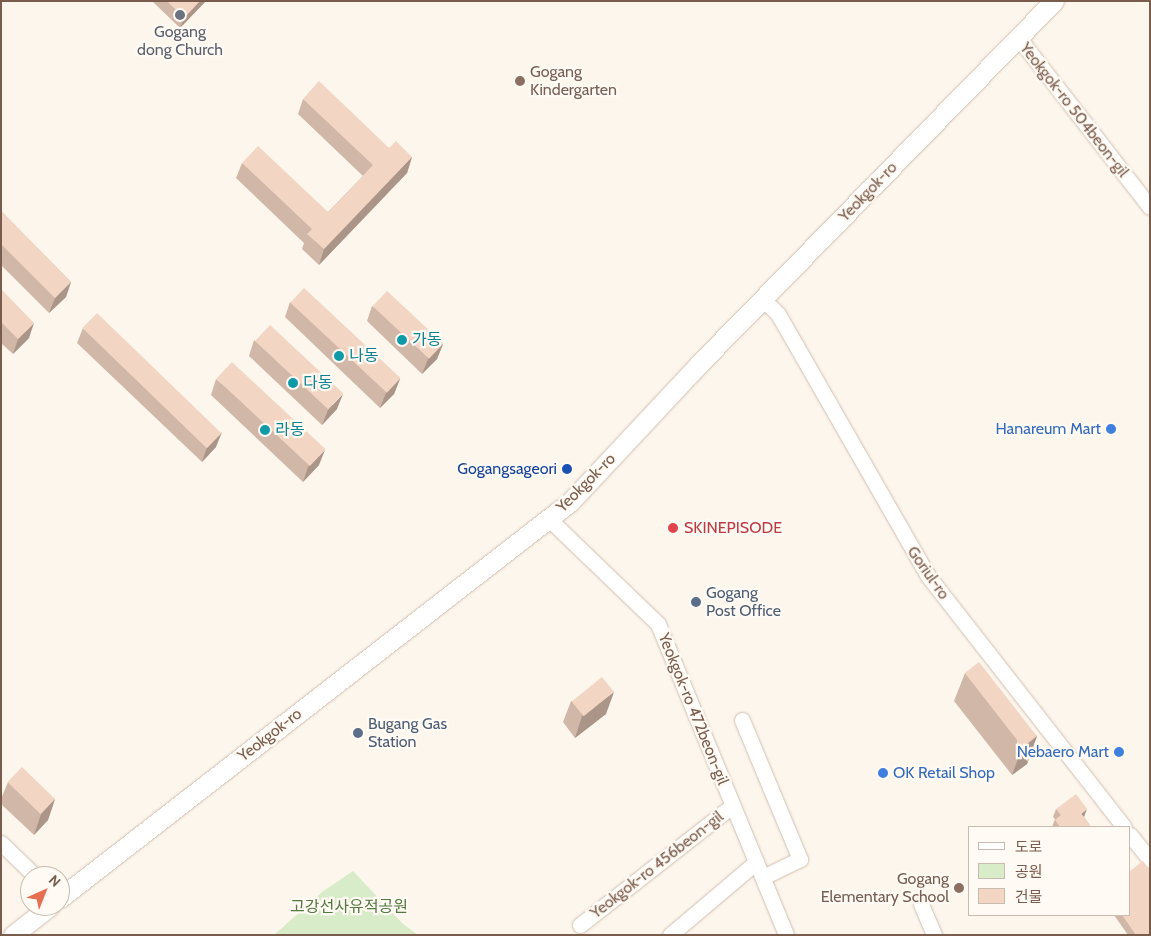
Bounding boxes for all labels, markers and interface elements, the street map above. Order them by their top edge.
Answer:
marker: Gogang dong Church [174,9,186,21]
place label: Gogang dong Church [137,22,223,60]
street label: Yeokgok-ro 504beon-gil [1016,39,1132,181]
place label: Gogang Kindergarten [530,62,617,100]
marker: Gogang Kindergarten [514,75,526,87]
street label: Yeokgok-ro [835,158,901,226]
place label: 가동 [412,330,441,350]
marker: 가동 [396,334,408,346]
place label: 나동 [349,346,378,366]
marker: 나동 [333,350,345,362]
place label: 다동 [303,373,332,393]
marker: 다동 [287,377,299,389]
place label: Hanareum Mart [995,419,1101,439]
place label: 라동 [275,420,304,440]
marker: Hanareum Mart [1105,423,1117,435]
marker: 라동 [259,424,271,436]
street label: Yeokgok-ro [552,449,620,517]
place label: Gogangsageori [457,459,557,479]
marker: Gogangsageori [561,463,573,475]
place label: SKINEPISODE [684,518,782,538]
marker: SKINEPISODE [666,521,680,535]
street label: Goriul-ro [903,543,953,603]
place label: Gogang Post Office [706,583,781,621]
marker: Gogang Post Office [690,596,702,608]
street label: Yeokgok-ro 472beon-gil [654,630,732,788]
street label: Yeokgok-ro [234,704,306,766]
place label: Bugang Gas Station [368,714,447,752]
marker: Bugang Gas Station [352,727,364,739]
place label: Nebaero Mart [1017,742,1109,762]
marker: Nebaero Mart [1113,746,1125,758]
place label: OK Retail Shop [893,763,995,783]
marker: OK Retail Shop [877,767,889,779]
street label: Yeokgok-ro 456beon-gil [587,807,727,923]
legend [968,826,1131,916]
text: 도로 [1015,838,1043,856]
text: 공원 [1015,863,1043,881]
north arrow [20,866,70,916]
place label: Gogang Elementary School [821,869,949,907]
text: N [45,871,65,891]
marker: Gogang Elementary School [953,882,965,894]
text: 건물 [1015,888,1043,906]
park label: 고강선사유적공원 [290,897,408,917]

